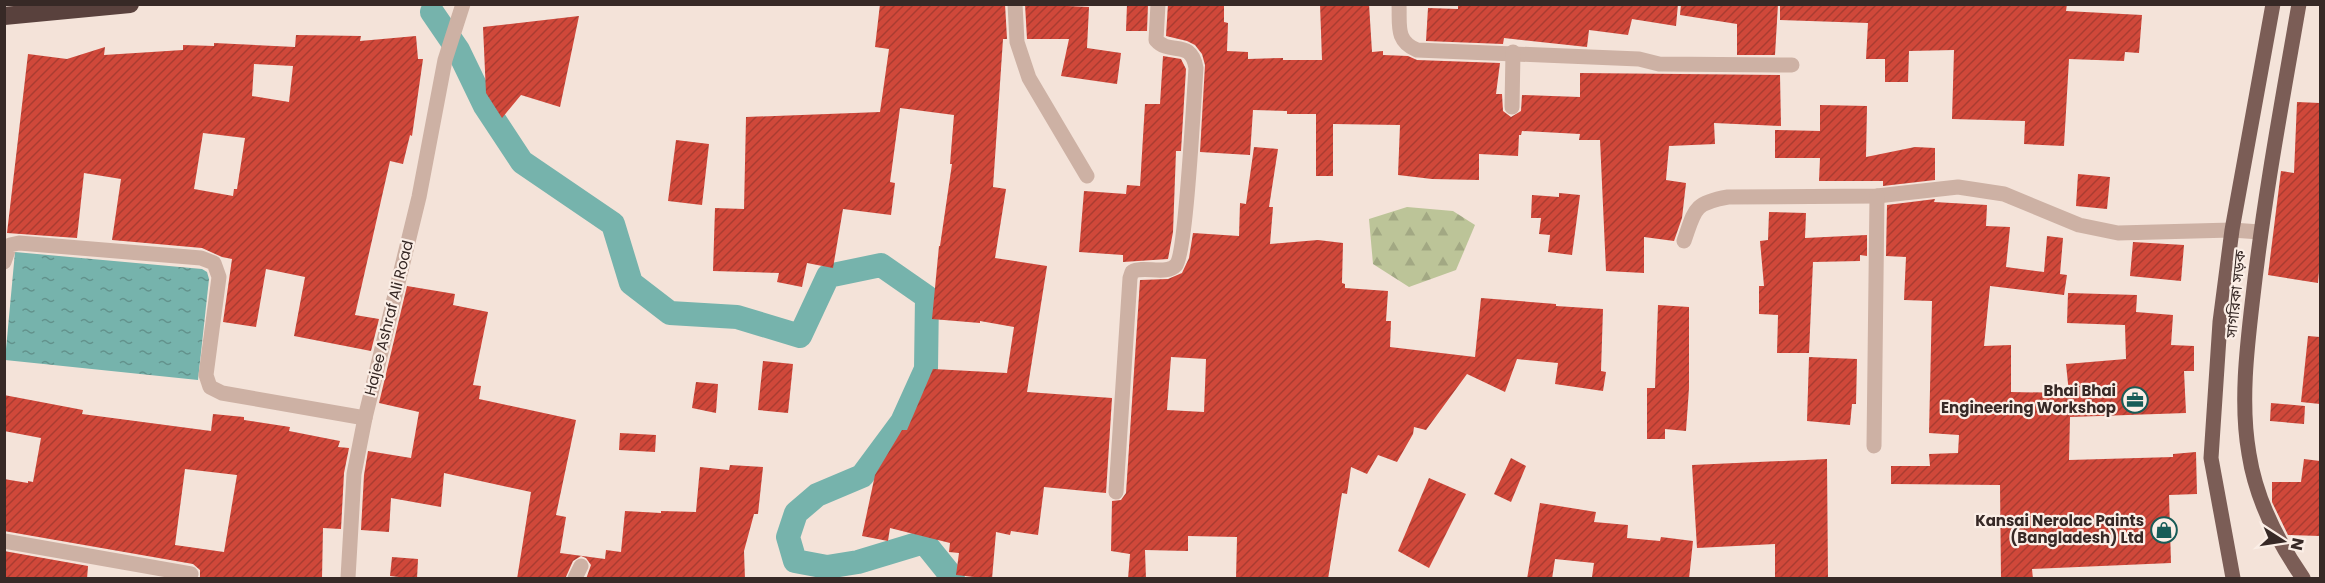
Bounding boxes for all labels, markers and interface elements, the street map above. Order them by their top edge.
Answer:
street label: Hajee Ashraf Ali Road [359,238,418,398]
street label: সাগরিকা সড়ক [2220,248,2251,340]
place label: Bhai Bhai Engineering Workshop [1941,380,2116,418]
office icon: Bhai Bhai Engineering Workshop [2120,385,2150,415]
place label: Kansai Nerolac Paints (Bangladesh) Ltd [1975,510,2144,548]
north arrow [2253,511,2313,571]
shop icon: Kansai Nerolac Paints (Bangladesh) Ltd [2149,515,2179,545]
text: N [2285,536,2310,552]

